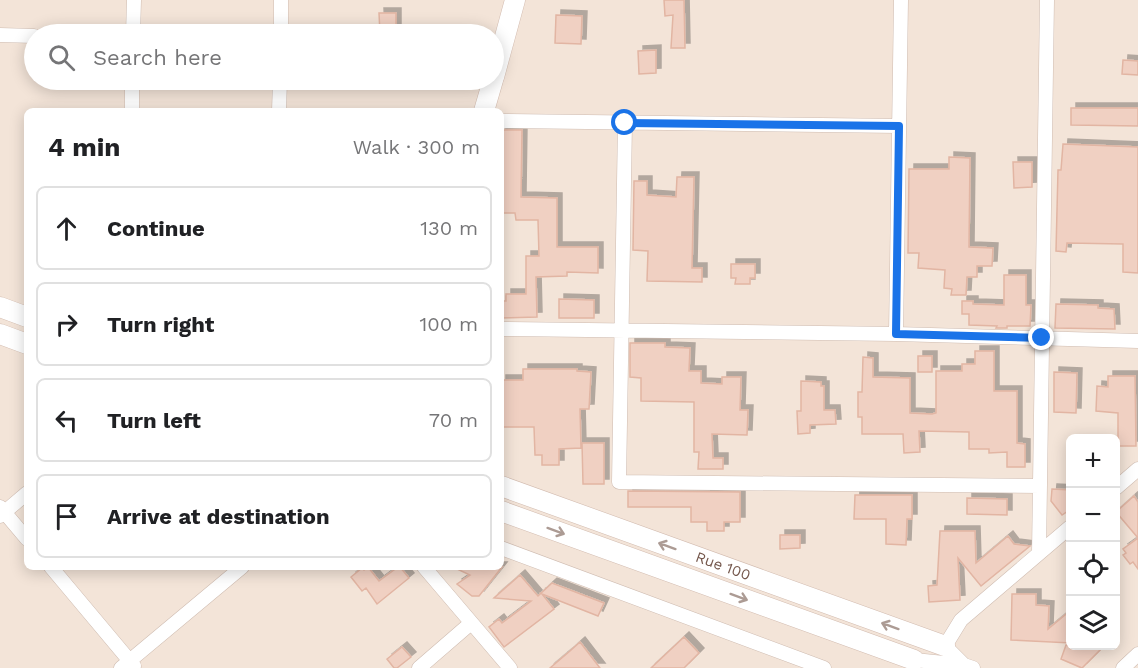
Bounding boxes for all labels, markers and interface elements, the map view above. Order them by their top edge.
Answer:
search box [24,24,504,90]
icon: search [45,41,78,74]
text: Search here [93,45,222,70]
route start [611,109,637,135]
text: 4 min [48,132,120,162]
text: Walk · 300 m [353,135,480,159]
icon: ahead [50,212,83,245]
text: Continue [107,216,205,241]
text: 130 m [420,216,478,240]
icon: right [50,308,83,341]
text: Turn right [107,312,214,337]
text: 100 m [419,312,478,336]
route end [1028,324,1054,350]
icon: left [50,404,83,437]
text: Turn left [107,408,201,433]
text: 70 m [429,408,478,432]
map controls [1066,434,1120,650]
button: + [1066,434,1120,488]
button: − [1066,488,1120,542]
icon: arrive [50,500,83,533]
text: Arrive at destination [107,504,330,529]
one-way arrow [546,526,565,537]
one-way arrow [658,539,677,550]
button: locate [1066,542,1120,596]
street label: Rue 100 [693,548,753,584]
one-way arrow [730,593,748,604]
button: layers [1066,596,1120,650]
one-way arrow [881,620,900,631]

